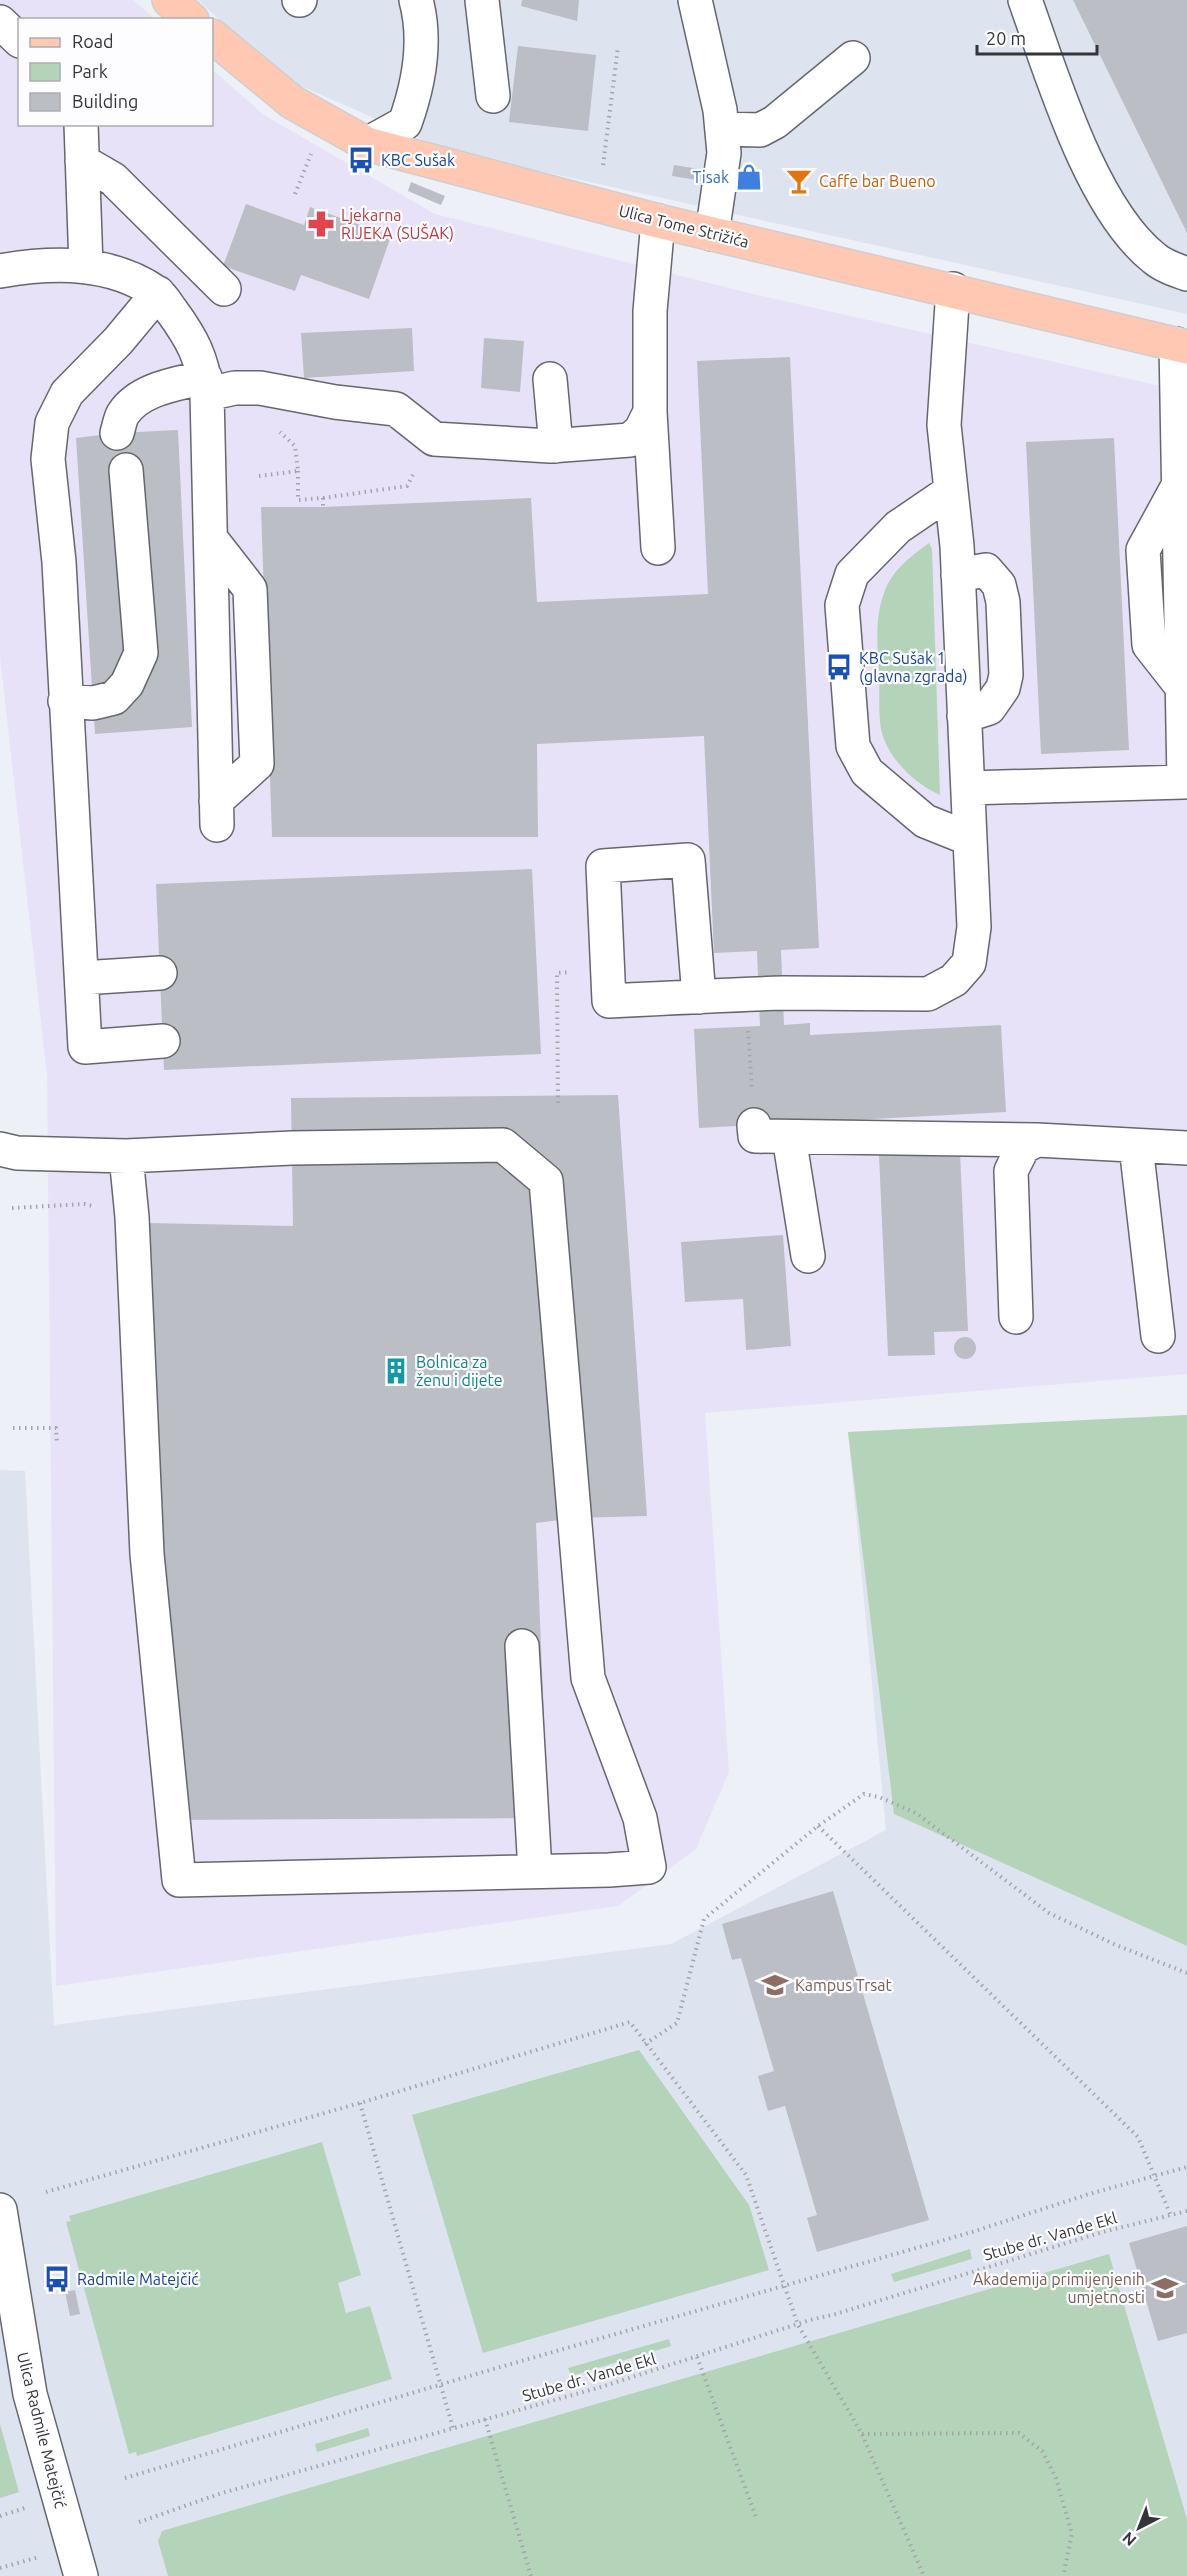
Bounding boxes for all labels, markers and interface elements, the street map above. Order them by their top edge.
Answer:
legend [18,18,213,126]
scale bar [977,18,1097,56]
text: 20 m [986,28,1026,48]
text: Road [72,31,114,51]
text: Park [72,61,108,81]
text: Building [72,91,138,111]
bus stop icon: KBC Sušak [346,145,376,175]
place label: KBC Sušak [381,151,455,169]
shop icon: Tisak [734,162,764,192]
bar icon: Caffe bar Bueno [784,166,814,196]
place label: Tisak [693,168,729,186]
place label: Caffe bar Bueno [819,172,936,190]
street label: Ulica Tome Strižića [617,201,751,251]
place label: Ljekarna RIJEKA (SUŠAK) [341,206,454,243]
pharmacy icon: Ljekarna RIJEKA (SUŠAK) [306,209,336,239]
place label: KBC Sušak 1 (glavna zgrada) [859,649,968,686]
bus stop icon: KBC Sušak 1 (glavna zgrada) [824,652,854,682]
place label: Bolnica za ženu i dijete [416,1353,503,1389]
building icon: Bolnica za ženu i dijete [381,1356,411,1386]
school or university icon: Kampus Trsat [760,1970,790,2000]
place label: Kampus Trsat [795,1976,892,1994]
street label: Stube dr. Vande Ekl [981,2208,1119,2264]
bus stop icon: Radmile Matejčić [42,2264,72,2294]
place label: Radmile Matejčić [77,2270,199,2288]
place label: Akademija primijenjenih umjetnosti [973,2270,1145,2306]
school or university icon: Akademija primijenjenih umjetnosti [1150,2273,1180,2303]
street label: Stube dr. Vande Ekl [520,2349,658,2405]
street label: Ulica Radmile Matejčić [14,2350,70,2510]
north arrow [1109,2498,1169,2558]
text: N [1119,2528,1139,2550]

